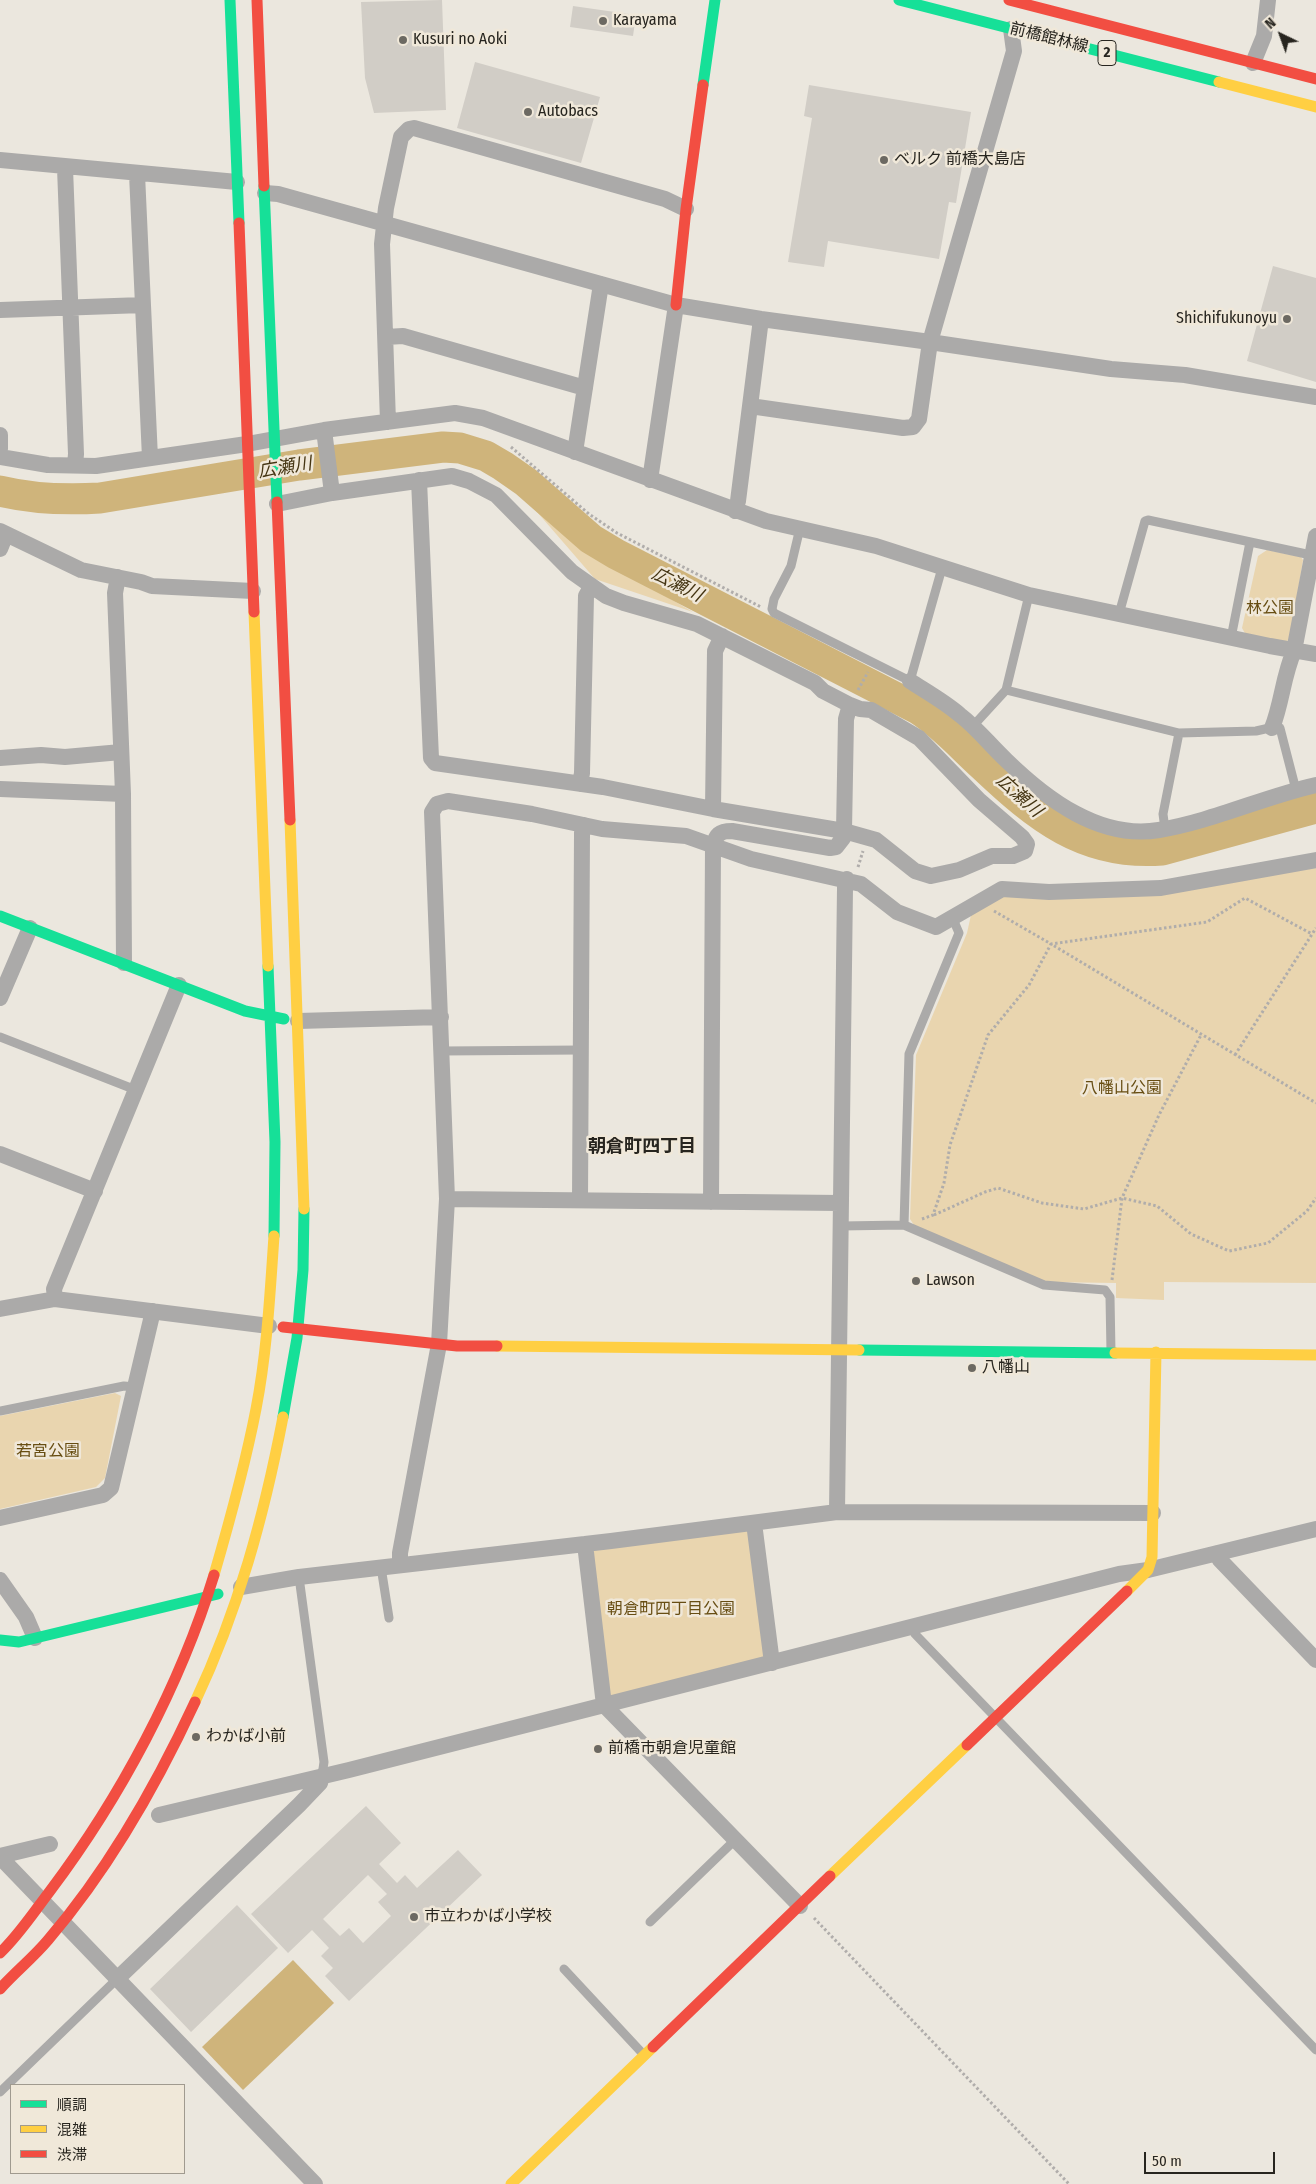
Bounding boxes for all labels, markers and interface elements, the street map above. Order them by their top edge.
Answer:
north arrow [1256,10,1306,60]
place label: Karayama [613,11,677,31]
text: N [1262,14,1279,33]
marker: Karayama [597,15,609,27]
street label: 前橋館林線 [1008,19,1090,57]
place label: Kusuri no Aoki [413,30,507,50]
marker: Kusuri no Aoki [397,34,409,46]
road number: 2 [1098,40,1116,66]
place label: Autobacs [538,102,598,122]
marker: Autobacs [522,106,534,118]
place label: ベルク 前橋大島店 [894,150,1026,170]
marker: ベルク 前橋大島店 [878,154,890,166]
place label: Shichifukunoyu [1176,309,1277,329]
marker: Shichifukunoyu [1281,313,1293,325]
water label: 広瀬川 [257,453,313,483]
water label: 広瀬川 [648,563,706,607]
park label: 林公園 [1246,599,1294,619]
water label: 広瀬川 [992,770,1046,822]
park label: 八幡山公園 [1082,1079,1162,1099]
district label: 朝倉町四丁目 [588,1136,696,1158]
place label: Lawson [926,1271,975,1291]
marker: Lawson [910,1275,922,1287]
place label: 八幡山 [982,1358,1030,1378]
marker: 八幡山 [966,1362,978,1374]
park label: 若宮公園 [16,1442,80,1462]
park label: 朝倉町四丁目公園 [607,1600,735,1620]
place label: わかば小前 [206,1727,286,1747]
marker: わかば小前 [190,1731,202,1743]
place label: 前橋市朝倉児童館 [608,1739,736,1759]
marker: 前橋市朝倉児童館 [592,1743,604,1755]
place label: 市立わかば小学校 [424,1907,552,1927]
marker: 市立わかば小学校 [408,1911,420,1923]
legend [10,2084,185,2174]
text: 順調 [57,2096,87,2114]
text: 混雑 [57,2121,87,2139]
scale bar [1146,2142,1277,2174]
text: 渋滞 [57,2146,87,2164]
text: 50 m [1152,2152,1182,2170]

